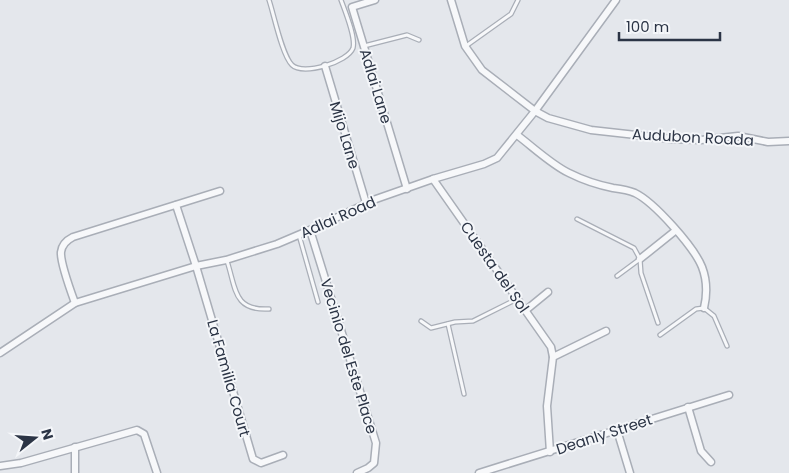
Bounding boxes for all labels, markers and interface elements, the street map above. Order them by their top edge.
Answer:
scale bar [619,10,720,42]
text: 100 m [626,16,669,37]
street label: Adlai Lane [355,46,397,126]
street label: Mijo Lane [325,99,365,171]
street label: Audubon Roada [632,123,754,151]
street label: Adlai Road [297,191,379,243]
street label: Cuesta del Sol [456,217,534,317]
street label: Vecinio del Este Place [315,276,383,436]
street label: La Familia Court [202,317,256,439]
street label: Deanly Street [553,409,655,459]
north arrow [10,413,60,463]
text: N [36,426,59,442]

